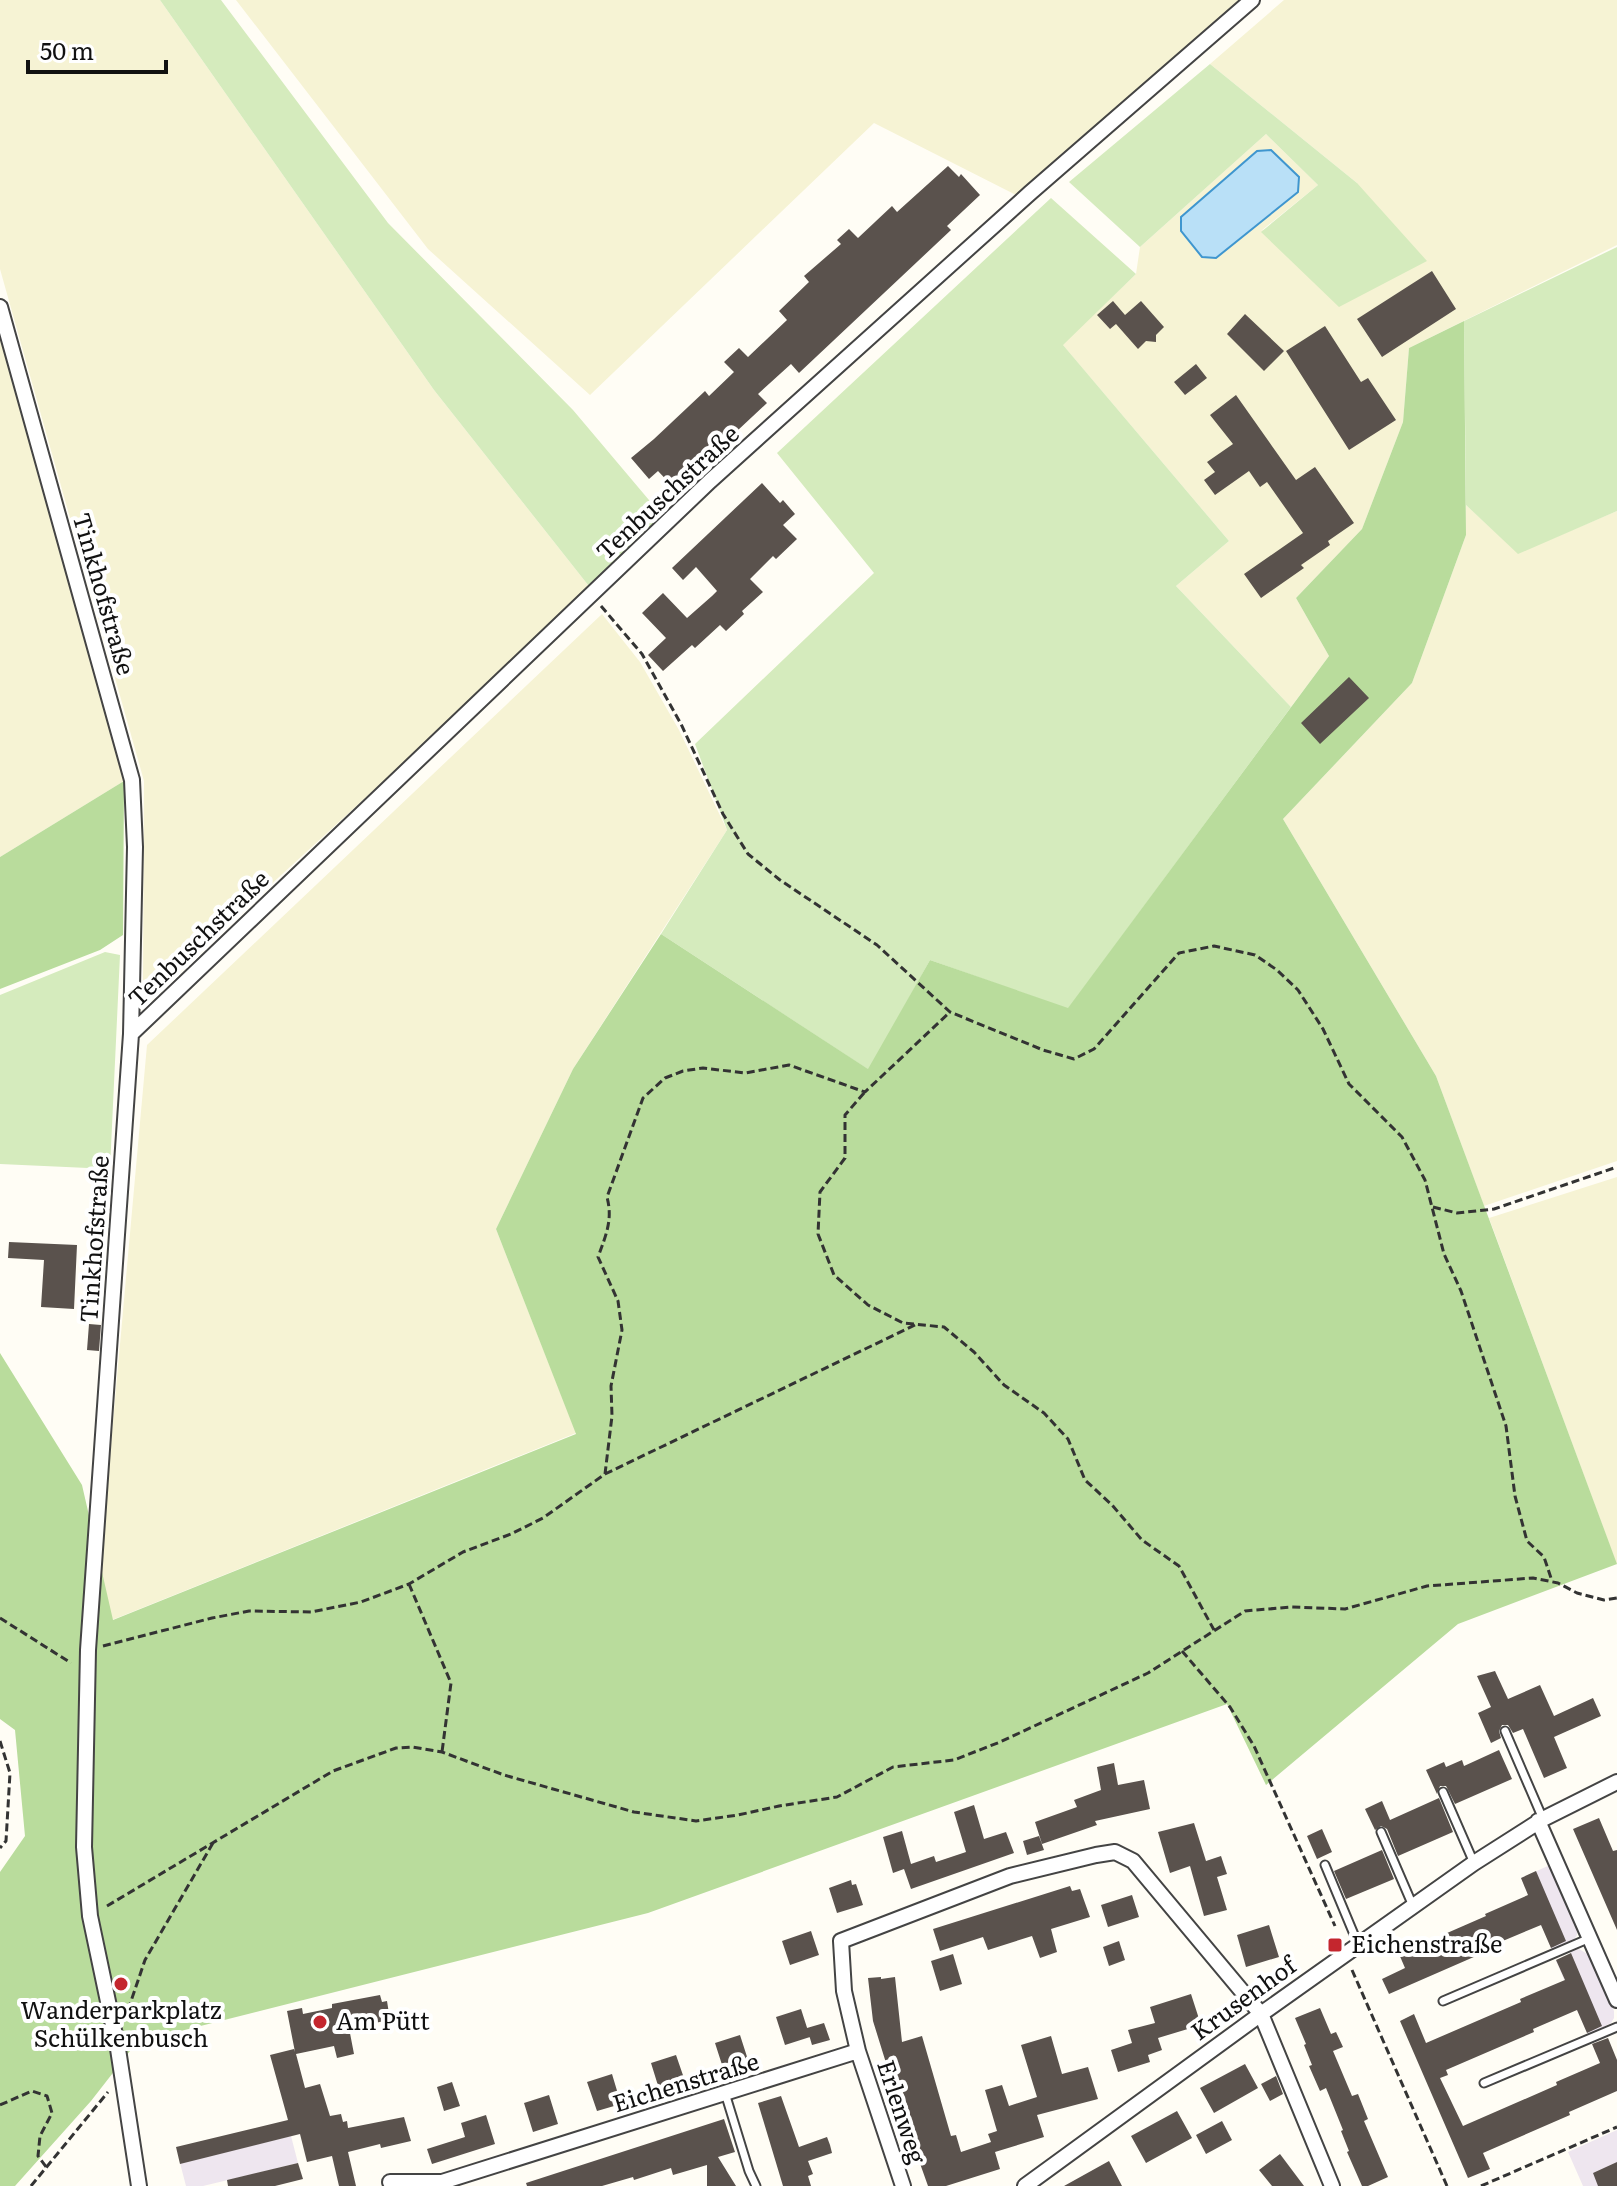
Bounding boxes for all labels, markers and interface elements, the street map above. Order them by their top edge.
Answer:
scale bar [28,24,166,74]
text: 50 m [40,32,94,67]
street label: Tenbuschstraße [587,416,746,567]
street label: Tinkhofstraße [65,508,145,679]
street label: Tenbuschstraße [119,861,276,1014]
street label: Tinkhofstraße [69,1154,116,1324]
place label: Eichenstraße [1351,1925,1503,1960]
marker: Eichenstraße [1326,1936,1344,1954]
street label: Krusenhof [1183,1946,1304,2047]
marker: Wanderparkplatz Schülkenbusch [112,1975,130,1993]
place label: Wanderparkplatz Schülkenbusch [20,1991,222,2054]
place label: Am Pütt [336,2002,430,2037]
marker: Am Pütt [311,2013,329,2031]
street label: Eichenstraße [608,2042,763,2119]
street label: Erlenweg [870,2055,937,2168]

